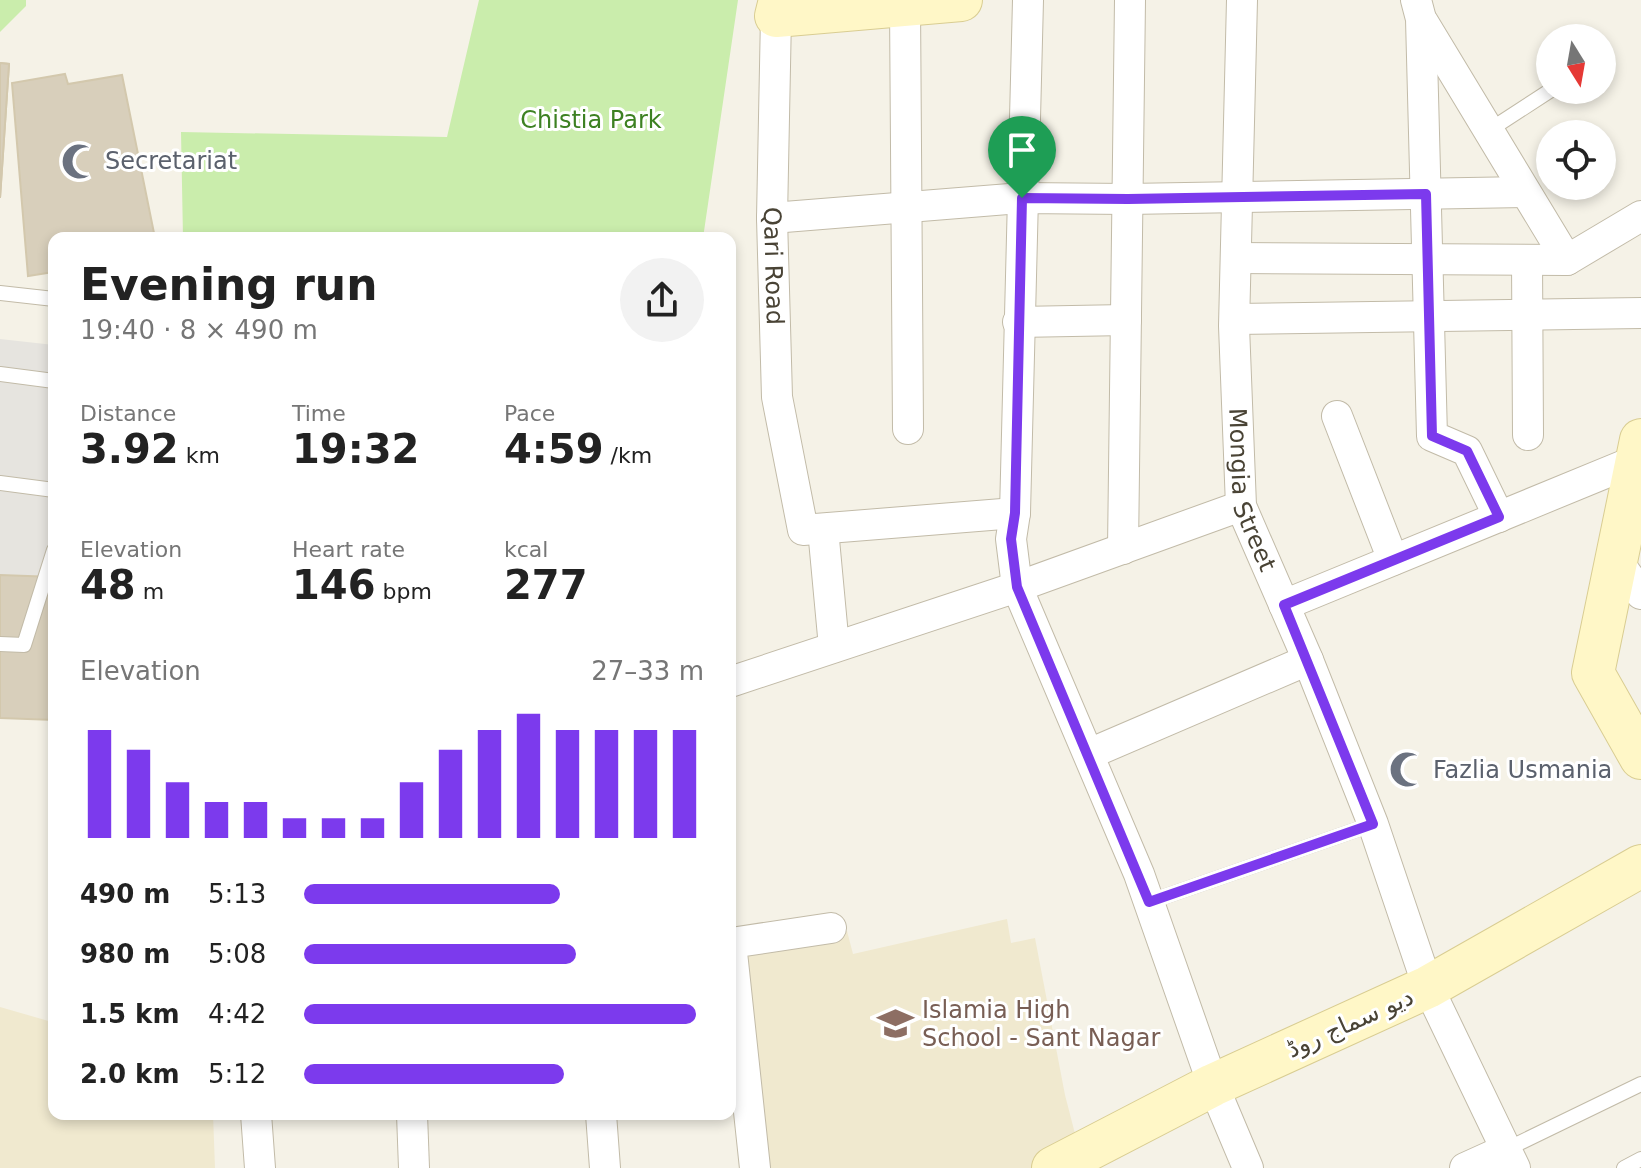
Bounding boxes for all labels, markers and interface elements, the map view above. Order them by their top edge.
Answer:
north arrow [1536,24,1616,104]
map controls [1536,24,1616,200]
park label: Chistia Park [520,106,662,134]
pin [988,116,1056,198]
button: locate [1536,120,1616,200]
icon: arrive [1000,128,1044,172]
mosque icon: Secretariat [60,142,98,180]
place label: Secretariat [105,147,237,175]
street label: Qari Road [758,207,789,325]
button: share [620,258,704,342]
text: Evening run [80,259,377,310]
text: 19:40 · 8 × 490 m [80,315,318,345]
text: Distance [80,401,176,426]
text: Time [292,401,346,426]
text: Pace [504,401,555,426]
street label: Mongia Street [1223,407,1282,575]
text: 3.92 [80,426,179,472]
text: 19:32 [292,426,419,472]
text: 4:59 [504,426,604,472]
text: km [179,443,220,468]
text: /km [604,443,652,468]
text: Elevation [80,537,182,562]
text: Heart rate [292,537,405,562]
text: kcal [504,537,548,562]
text: 48 [80,562,136,608]
text: 146 [292,562,376,608]
text: 277 [504,562,588,608]
text: m [136,579,164,604]
text: bpm [376,579,432,604]
text: Elevation [80,656,201,686]
text: 27–33 m [591,656,704,686]
mosque icon: Fazlia Usmania [1388,751,1426,789]
place label: Fazlia Usmania [1433,756,1612,784]
text: 490 m [80,879,170,909]
text: 5:13 [208,879,266,909]
text: 980 m [80,939,170,969]
text: 5:08 [208,939,266,969]
street label: دیو سماج روڈ [1282,983,1418,1063]
place label: Islamia High School - Sant Nagar [922,996,1160,1052]
text: 1.5 km [80,999,180,1029]
text: 4:42 [208,999,266,1029]
school or university icon: Islamia High School - Sant Nagar [877,1005,915,1043]
text: 2.0 km [80,1059,180,1089]
text: 5:12 [208,1059,266,1089]

